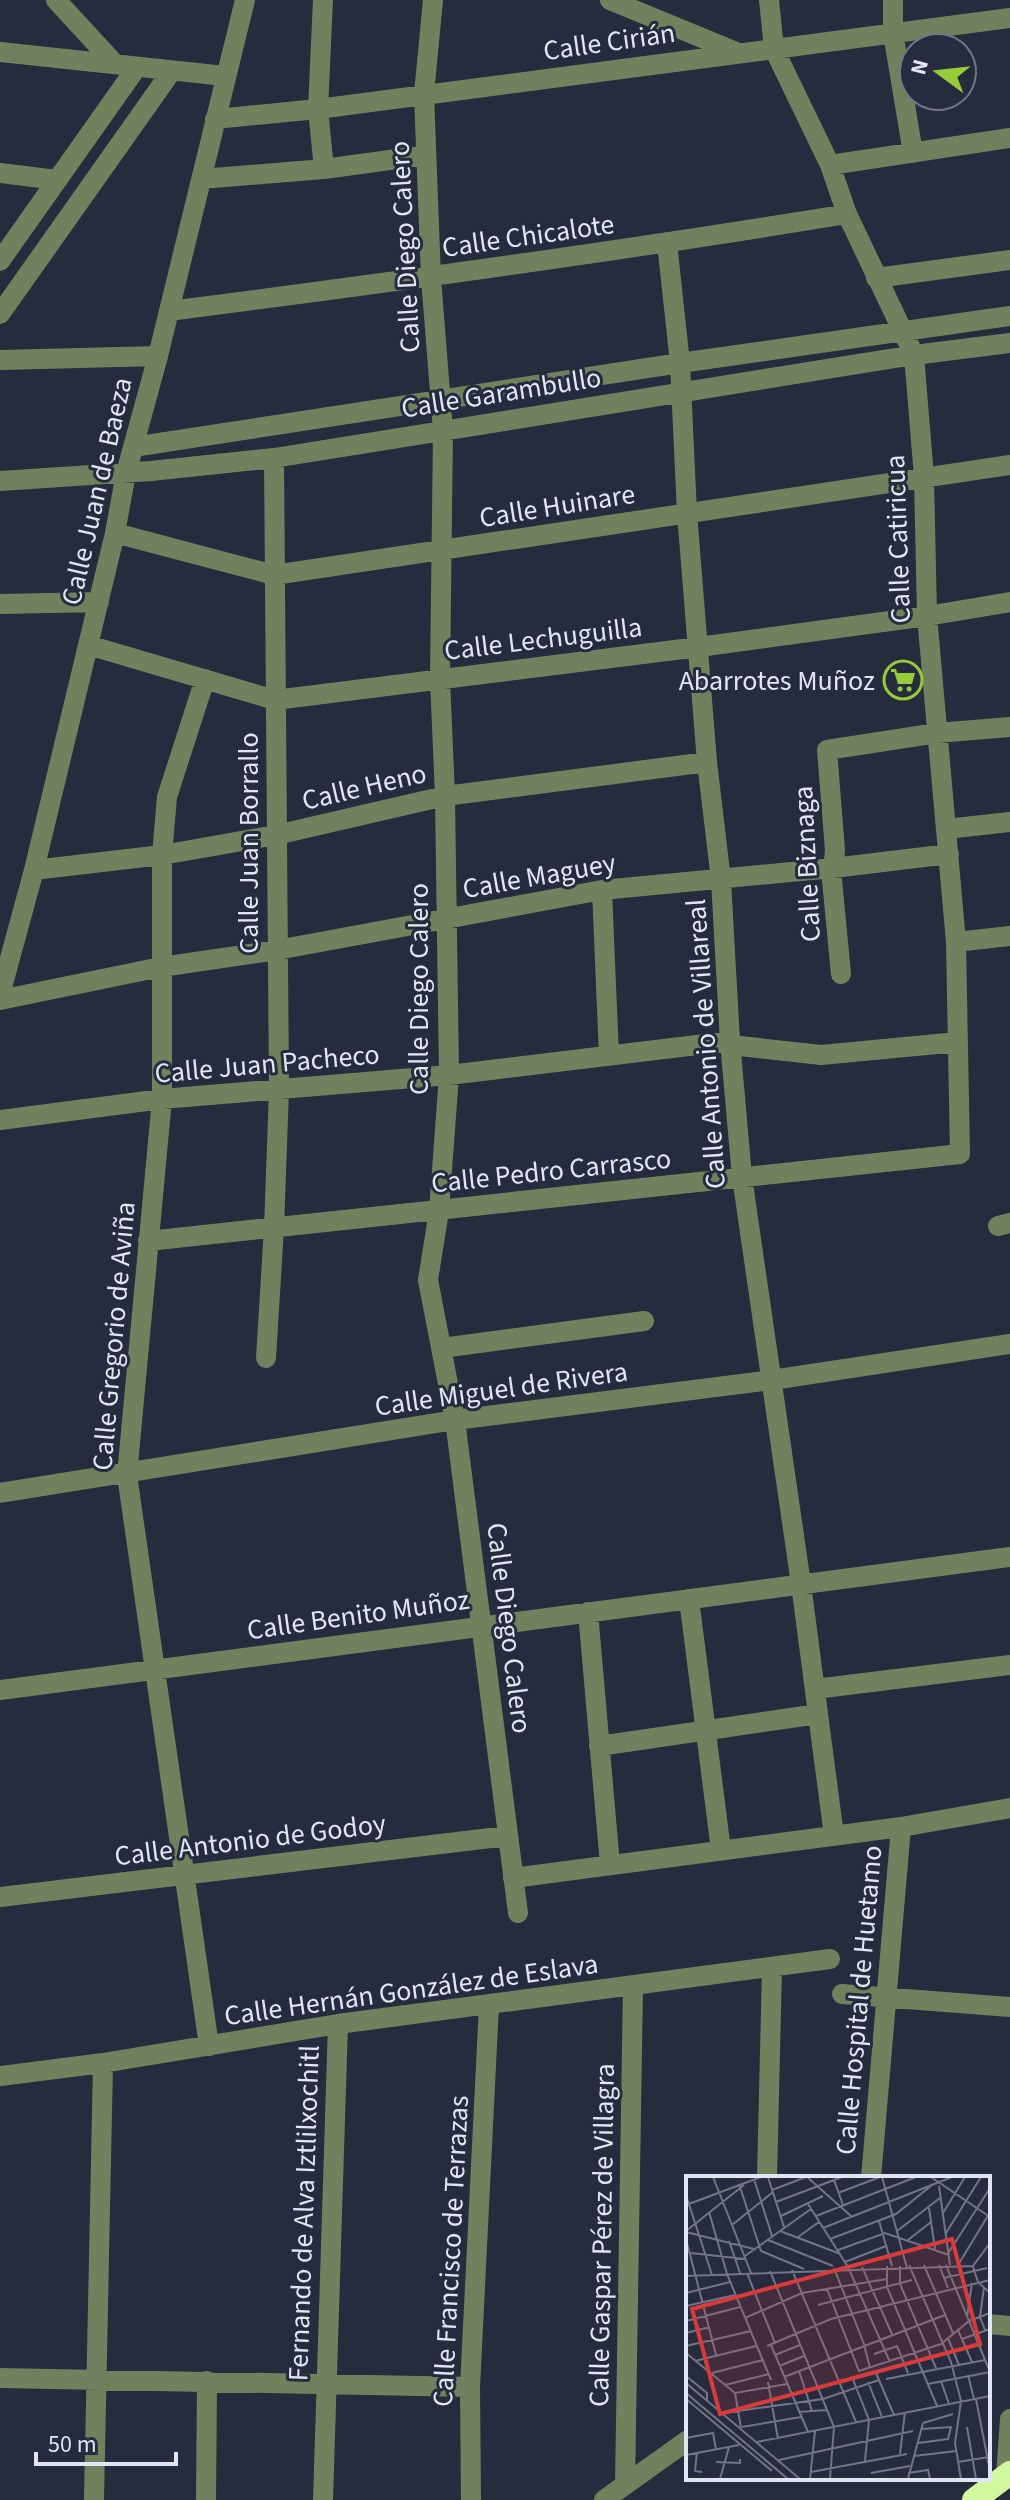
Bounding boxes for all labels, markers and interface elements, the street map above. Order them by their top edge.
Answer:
street label: Calle Cirián [541,13,678,71]
north arrow [898,32,978,112]
text: N [902,56,937,78]
street label: Calle Diego Calero [379,140,431,354]
street label: Calle Chicalote [440,204,617,268]
street label: Calle Garambullo [398,357,604,429]
street label: Calle Juan de Baeza [51,373,143,609]
street label: Calle Catiricua [875,454,921,624]
street label: Calle Huinare [476,474,638,538]
street label: Calle Lechuguilla [442,607,644,671]
supermarket icon: Abarrotes Muñoz [882,659,924,701]
place label: Abarrotes Muñoz [679,661,875,701]
street label: Calle Juan Borrallo [229,732,269,954]
street label: Calle Heno [298,753,430,821]
street label: Calle Biznaga [783,785,831,943]
street label: Calle Maguey [459,843,619,909]
street label: Calle Diego Calero [399,883,439,1095]
street label: Calle Antonio de Villareal [676,898,736,1190]
street label: Calle Juan Pacheco [153,1034,381,1094]
street label: Calle Pedro Carrasco [429,1139,673,1203]
street label: Calle Gregorio de Aviña [82,1200,146,1472]
street label: Calle Miguel de Rivera [372,1351,630,1427]
street label: Calle Diego Calero [476,1521,542,1736]
street label: Calle Benito Muñoz [244,1580,472,1650]
street label: Calle Antonio de Godoy [112,1804,388,1876]
street label: Calle Hospital de Huetamo [826,1844,892,2157]
street label: Calle Hernán González de Eslava [222,1944,601,2036]
street label: Fernando de Alva Iztlilxochitl [278,2044,330,2382]
street label: Calle Gaspar Pérez de Villagra [579,2063,625,2407]
street label: Calle Francisco de Terrazas [423,2094,479,2408]
inset map [686,2176,990,2480]
scale bar [36,2416,176,2466]
text: 50 m [48,2427,97,2462]

